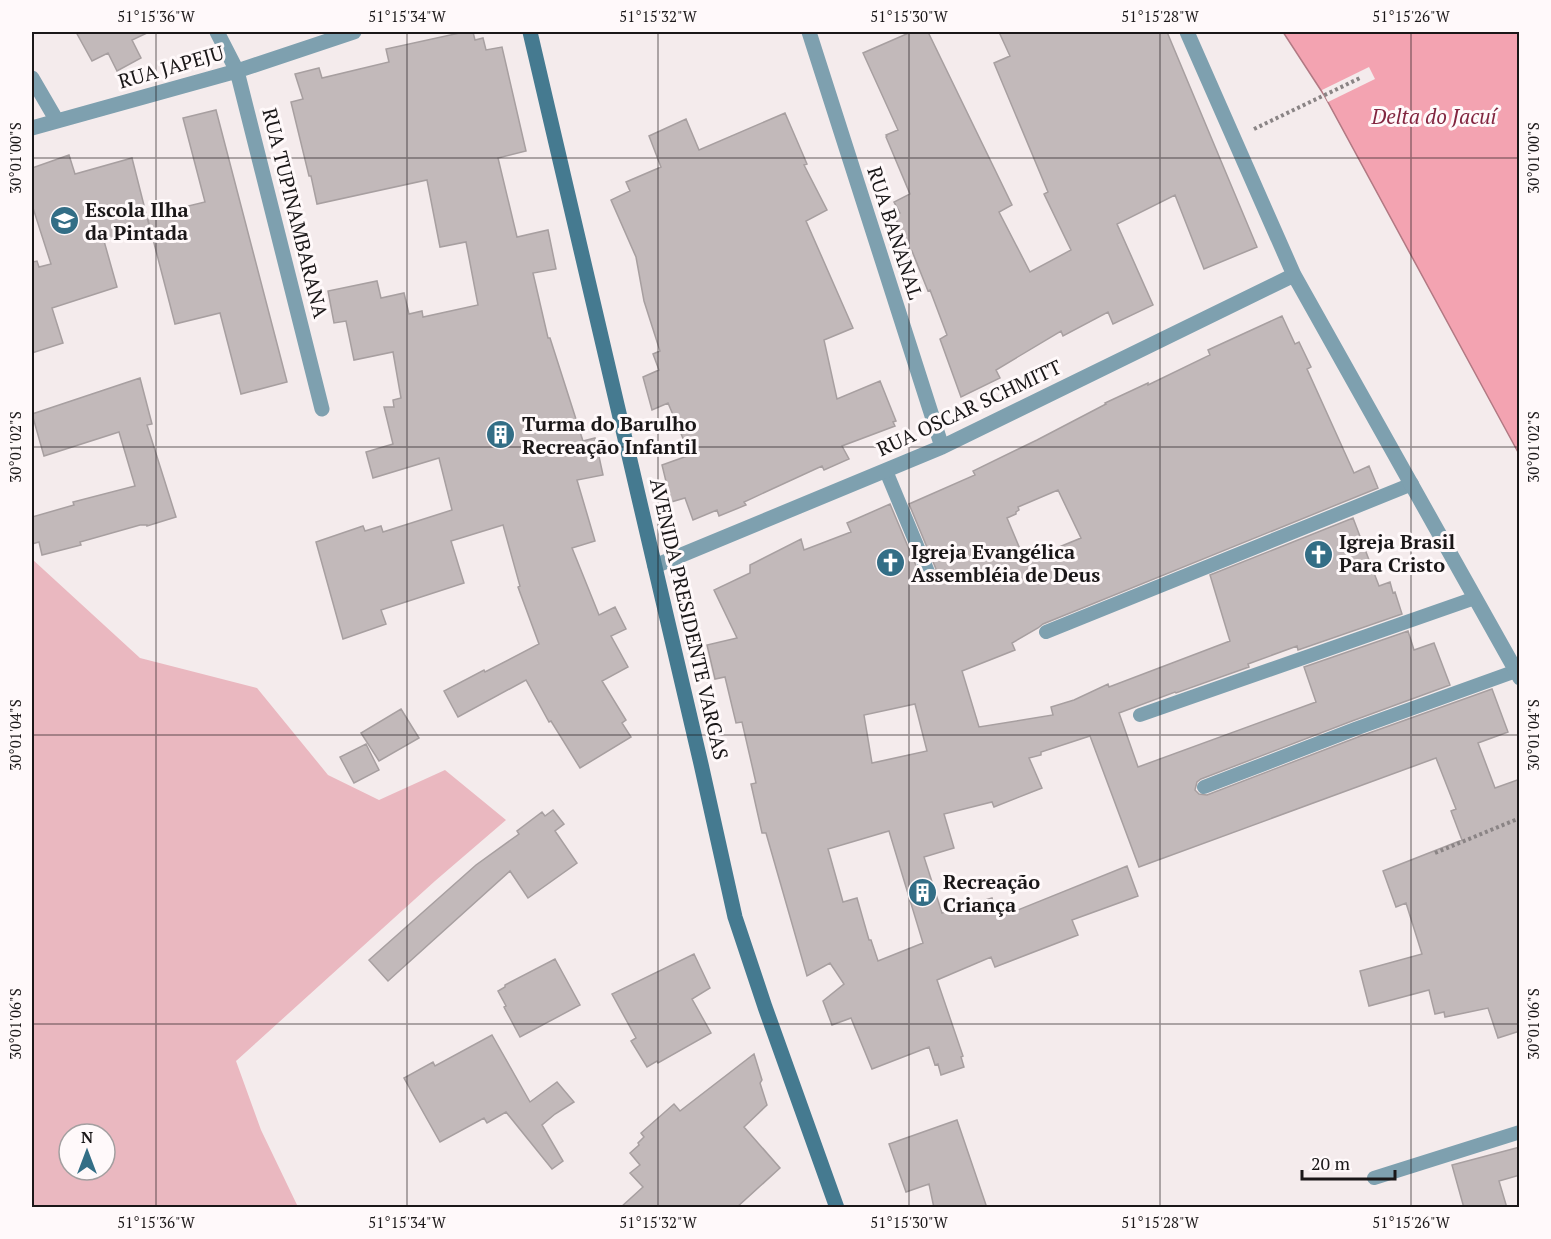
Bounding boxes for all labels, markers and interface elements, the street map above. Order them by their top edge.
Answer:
text: 51°15'36"W [117,6,196,26]
text: 51°15'34"W [368,6,447,26]
text: 51°15'32"W [619,6,698,26]
text: 51°15'30"W [870,6,949,26]
text: 51°15'28"W [1121,6,1200,26]
text: 51°15'26"W [1372,6,1451,26]
street label: RUA JAPEJU [115,38,227,94]
water label: Delta do Jacuí [1371,102,1499,130]
street label: RUA TUPINAMBARANA [256,105,335,321]
text: 30°01'00"S [5,122,25,194]
text: 30°01'00"S [1523,122,1543,194]
street label: RUA BANANAL [861,163,930,303]
place label: Escola Ilha da Pintada [85,196,189,246]
school or university icon: Escola Ilha da Pintada [48,205,80,237]
street label: RUA OSCAR SCHMITT [872,353,1065,462]
place label: Turma do Barulho Recreação Infantil [522,410,698,460]
text: 30°01'02"S [5,411,25,483]
text: 30°01'02"S [1523,411,1543,483]
building icon: Turma do Barulho Recreação Infantil [485,419,517,451]
street label: AVENIDA PRESIDENTE VARGAS [644,475,735,762]
place label: Igreja Brasil Para Cristo [1339,528,1455,578]
place label: Igreja Evangélica Assembléia de Deus [911,538,1100,588]
church icon: Igreja Brasil Para Cristo [1302,538,1334,570]
church icon: Igreja Evangélica Assembléia de Deus [874,547,906,579]
text: 30°01'04"S [5,699,25,771]
text: 30°01'04"S [1523,699,1543,771]
place label: Recreação Criança [943,868,1040,918]
building icon: Recreação Criança [906,877,938,909]
text: 30°01'06"S [5,988,25,1060]
text: 30°01'06"S [1523,988,1543,1060]
north arrow [57,1122,117,1182]
text: N [81,1126,93,1148]
scale bar [1302,1143,1395,1181]
text: 20 m [1311,1151,1351,1175]
text: 51°15'36"W [117,1212,196,1232]
text: 51°15'34"W [368,1212,447,1232]
text: 51°15'32"W [619,1212,698,1232]
text: 51°15'30"W [870,1212,949,1232]
text: 51°15'28"W [1121,1212,1200,1232]
text: 51°15'26"W [1372,1212,1451,1232]

